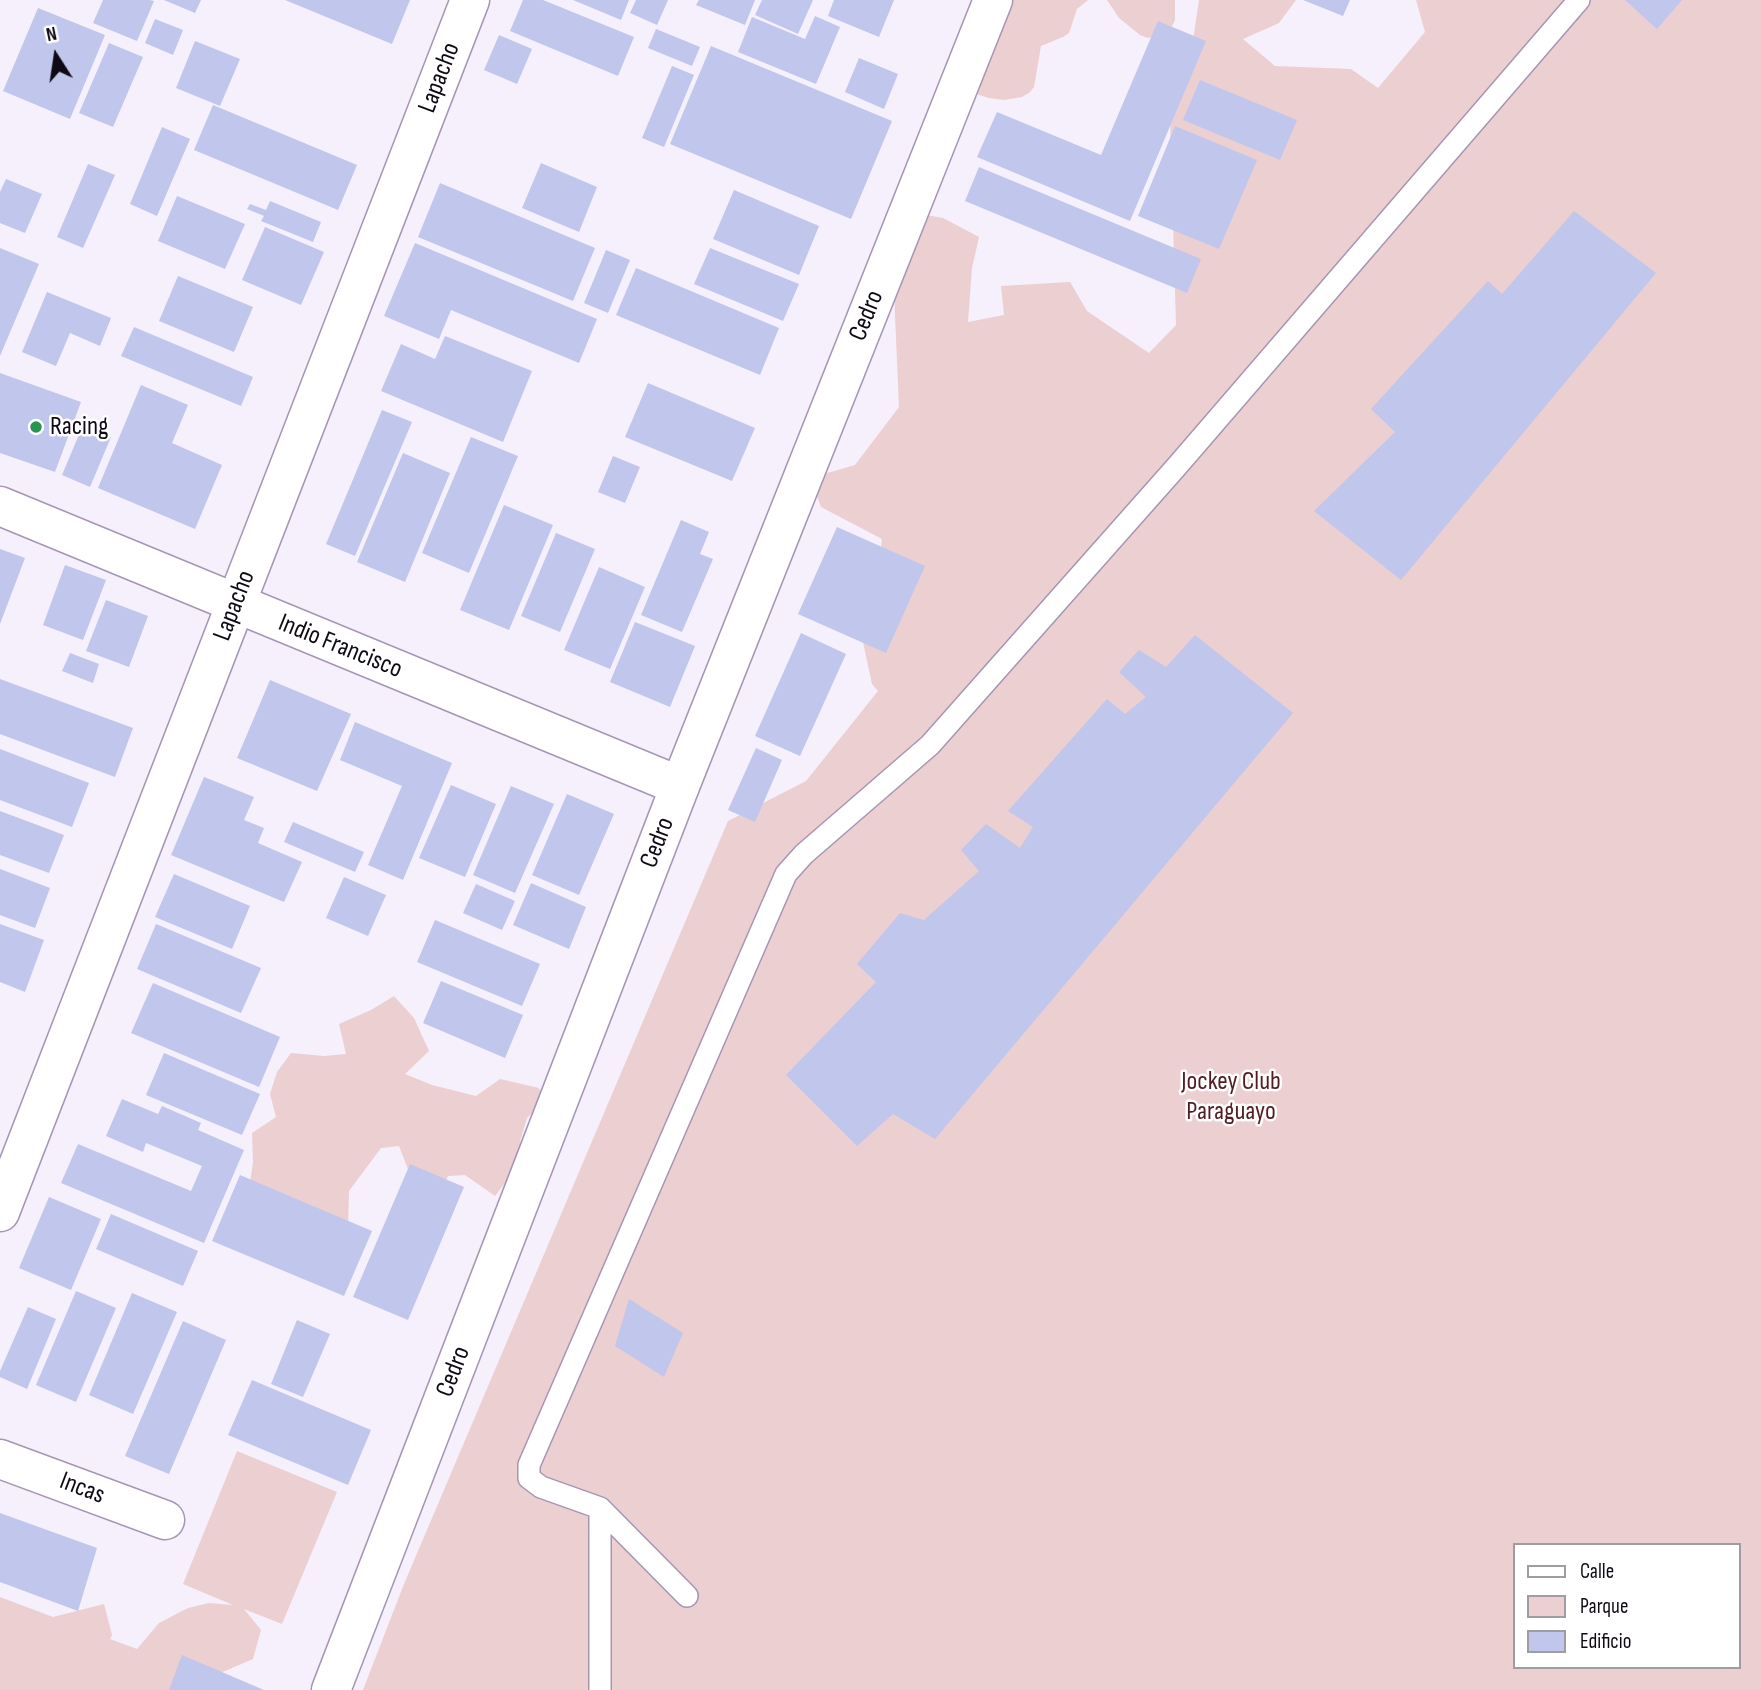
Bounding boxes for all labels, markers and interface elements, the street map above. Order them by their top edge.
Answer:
north arrow [21,21,91,91]
text: N [44,23,59,47]
street label: Lapacho [412,38,468,118]
street label: Cedro [843,286,891,346]
place label: Racing [50,411,108,443]
marker: Racing [28,419,44,435]
street label: Lapacho [207,566,263,646]
street label: Indio Francisco [274,608,406,686]
street label: Cedro [634,813,682,873]
park label: Jockey Club Paraguayo [1181,1066,1281,1128]
street label: Cedro [430,1342,478,1402]
street label: Incas [55,1466,109,1512]
legend [1512,1543,1740,1669]
text: Calle [1580,1559,1614,1584]
text: Parque [1580,1594,1628,1619]
text: Edificio [1580,1629,1631,1654]

